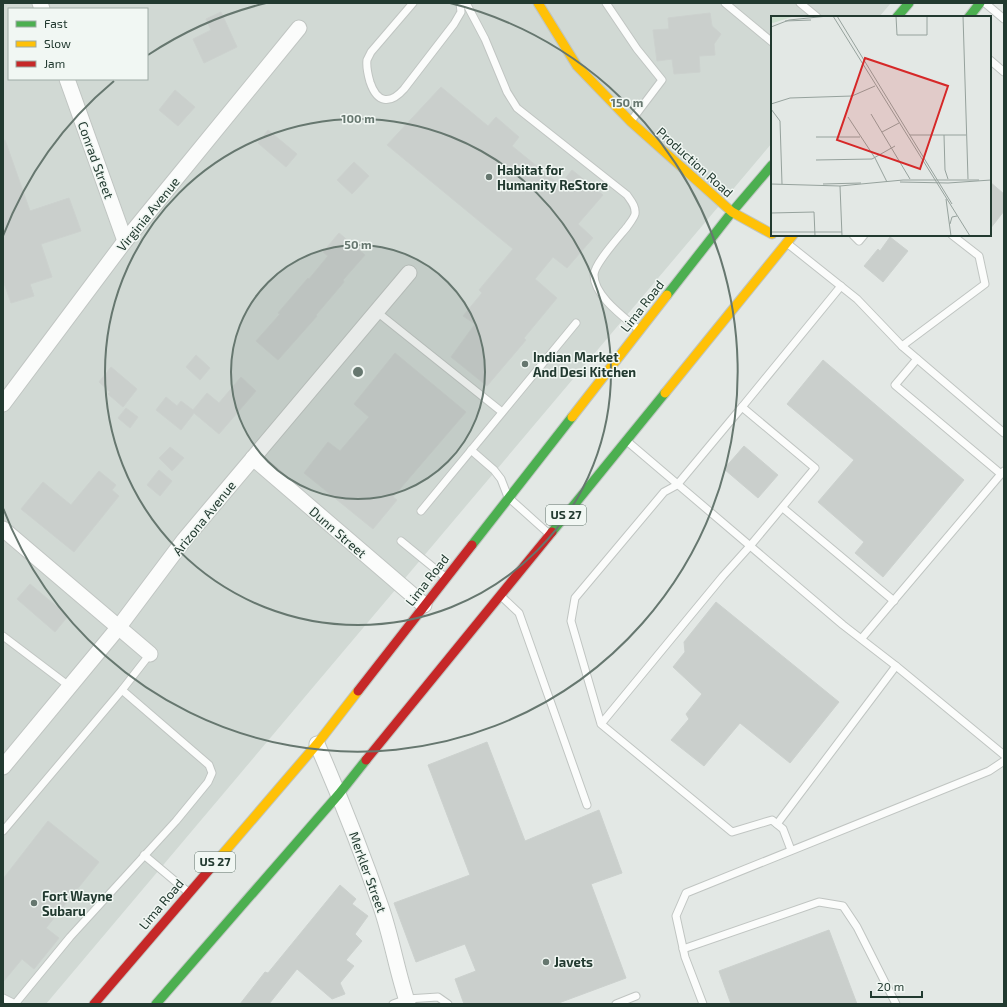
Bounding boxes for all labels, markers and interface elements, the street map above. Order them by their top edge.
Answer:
legend [8,8,148,80]
text: Fast [44,16,68,30]
inset map [771,16,991,236]
text: Slow [44,36,71,50]
text: Jam [44,56,65,70]
text: 150 m [611,95,643,109]
text: 100 m [341,111,375,125]
street label: Conrad Street [75,119,117,201]
street label: Production Road [653,124,737,200]
place label: Habitat for Humanity ReStore [497,162,608,193]
marker: Habitat for Humanity ReStore [484,172,494,182]
street label: Virginia Avenue [113,174,183,254]
text: 50 m [344,237,372,251]
street label: Lima Road [617,277,667,335]
place label: Indian Market And Desi Kitchen [533,349,636,380]
marker: Indian Market And Desi Kitchen [520,359,530,369]
centre of rings [351,365,365,379]
street label: Arizona Avenue [169,477,239,559]
street label: Dunn Street [306,503,370,561]
road number: US 27 [546,505,586,525]
street label: Lima Road [402,551,452,609]
street label: Merkler Street [346,829,390,915]
road number: US 27 [195,852,235,872]
street label: Lima Road [135,875,187,933]
place label: Fort Wayne Subaru [42,888,113,919]
marker: Fort Wayne Subaru [29,898,39,908]
place label: Javets [554,954,593,970]
marker: Javets [541,957,551,967]
scale bar [871,973,922,999]
text: 20 m [877,979,904,993]

